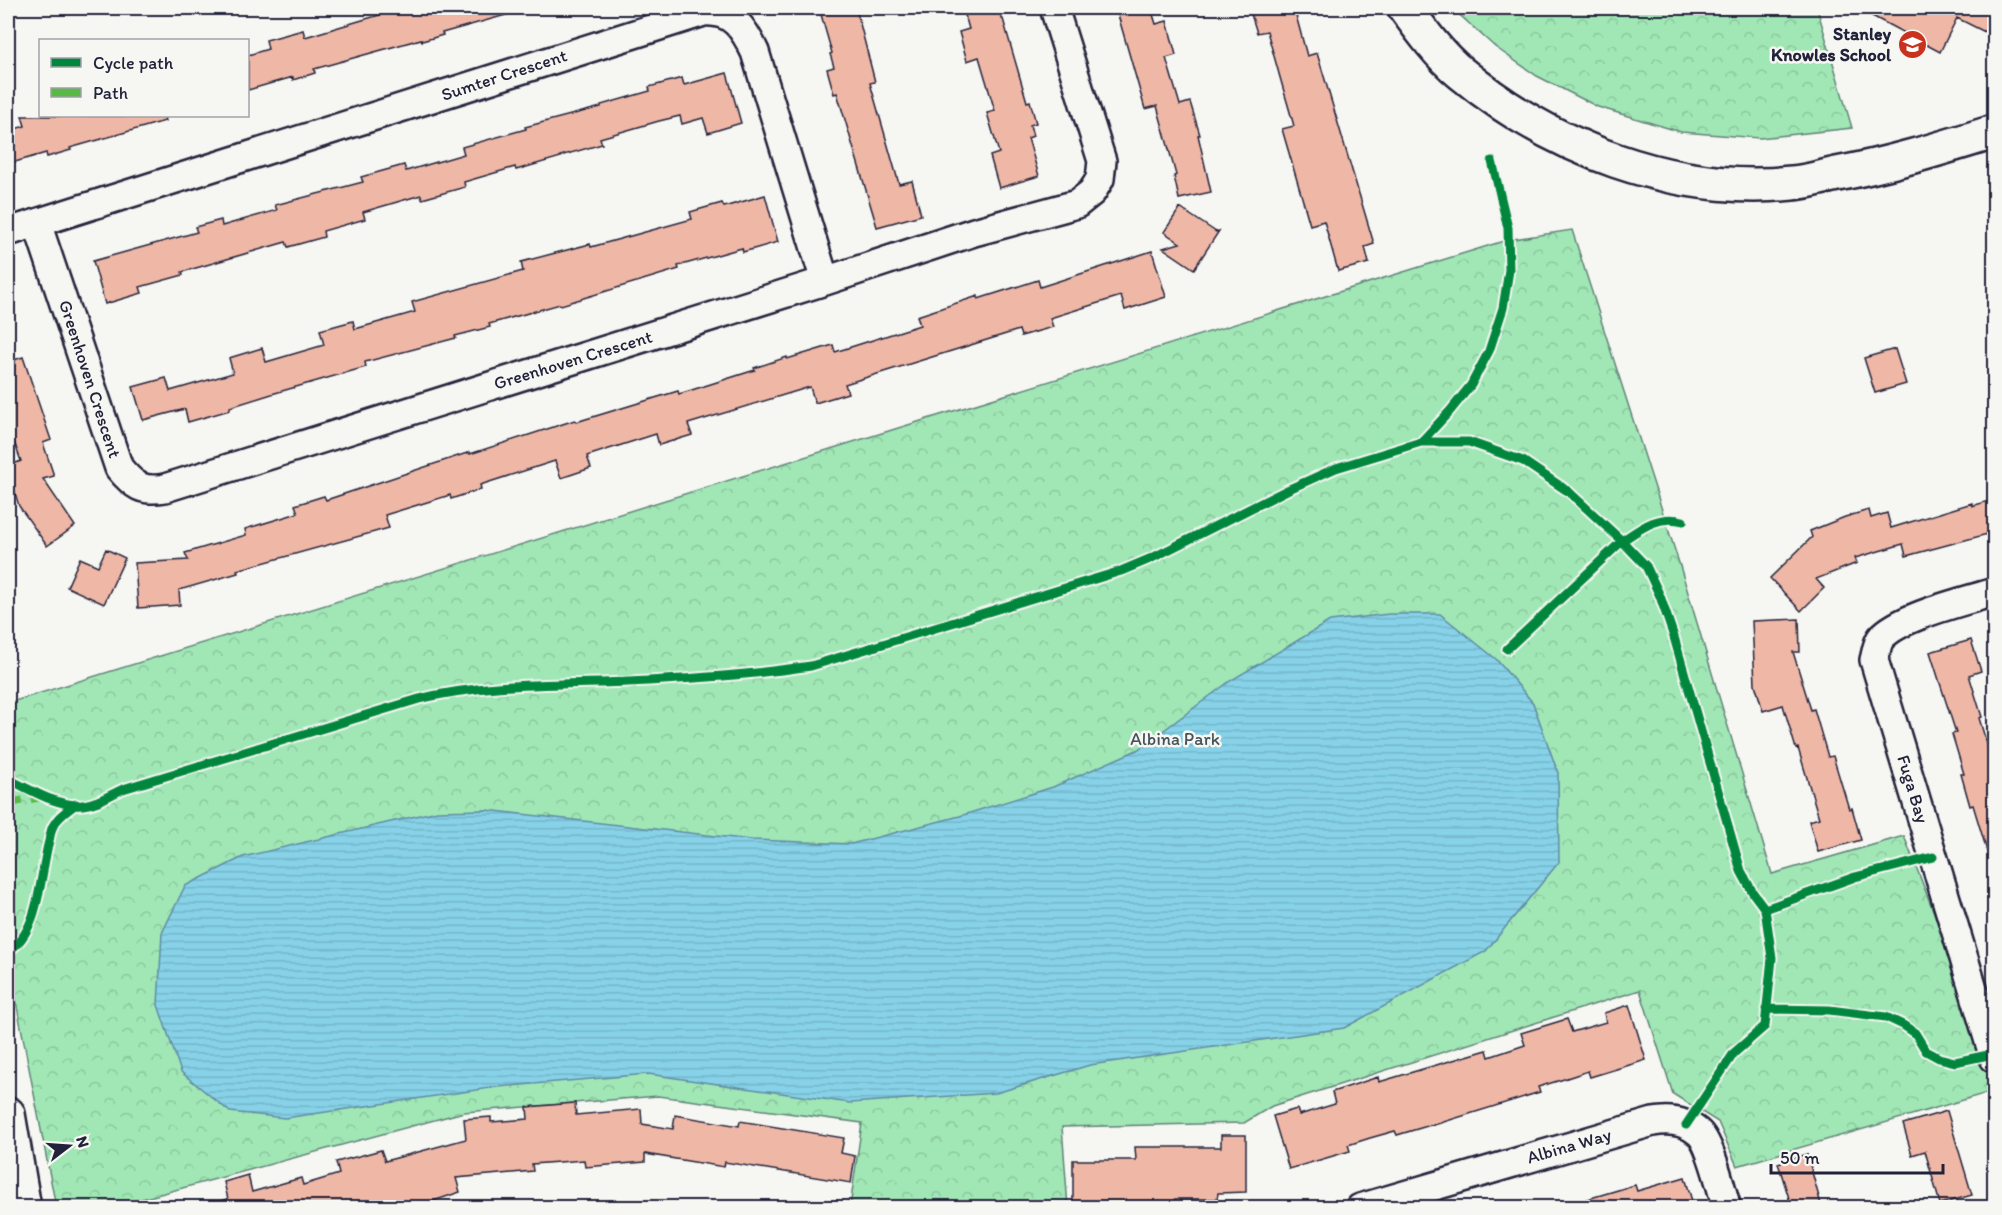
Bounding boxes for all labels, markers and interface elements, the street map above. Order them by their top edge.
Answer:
place label: Stanley Knowles School [1771,23,1892,66]
school or university icon: Stanley Knowles School [1896,28,1928,60]
legend [39,39,249,117]
street label: Sumter Crescent [438,44,570,106]
text: Cycle path [93,52,174,74]
text: Path [93,82,128,104]
street label: Greenhoven Crescent [54,297,126,461]
street label: Greenhoven Crescent [491,325,655,395]
park label: Albina Park [1130,728,1220,750]
street label: Fuga Bay [1892,752,1934,826]
north arrow [39,1116,99,1176]
street label: Albina Way [1524,1123,1614,1169]
text: N [72,1134,94,1150]
scale bar [1771,1137,1944,1175]
text: 50 m [1780,1147,1820,1169]

